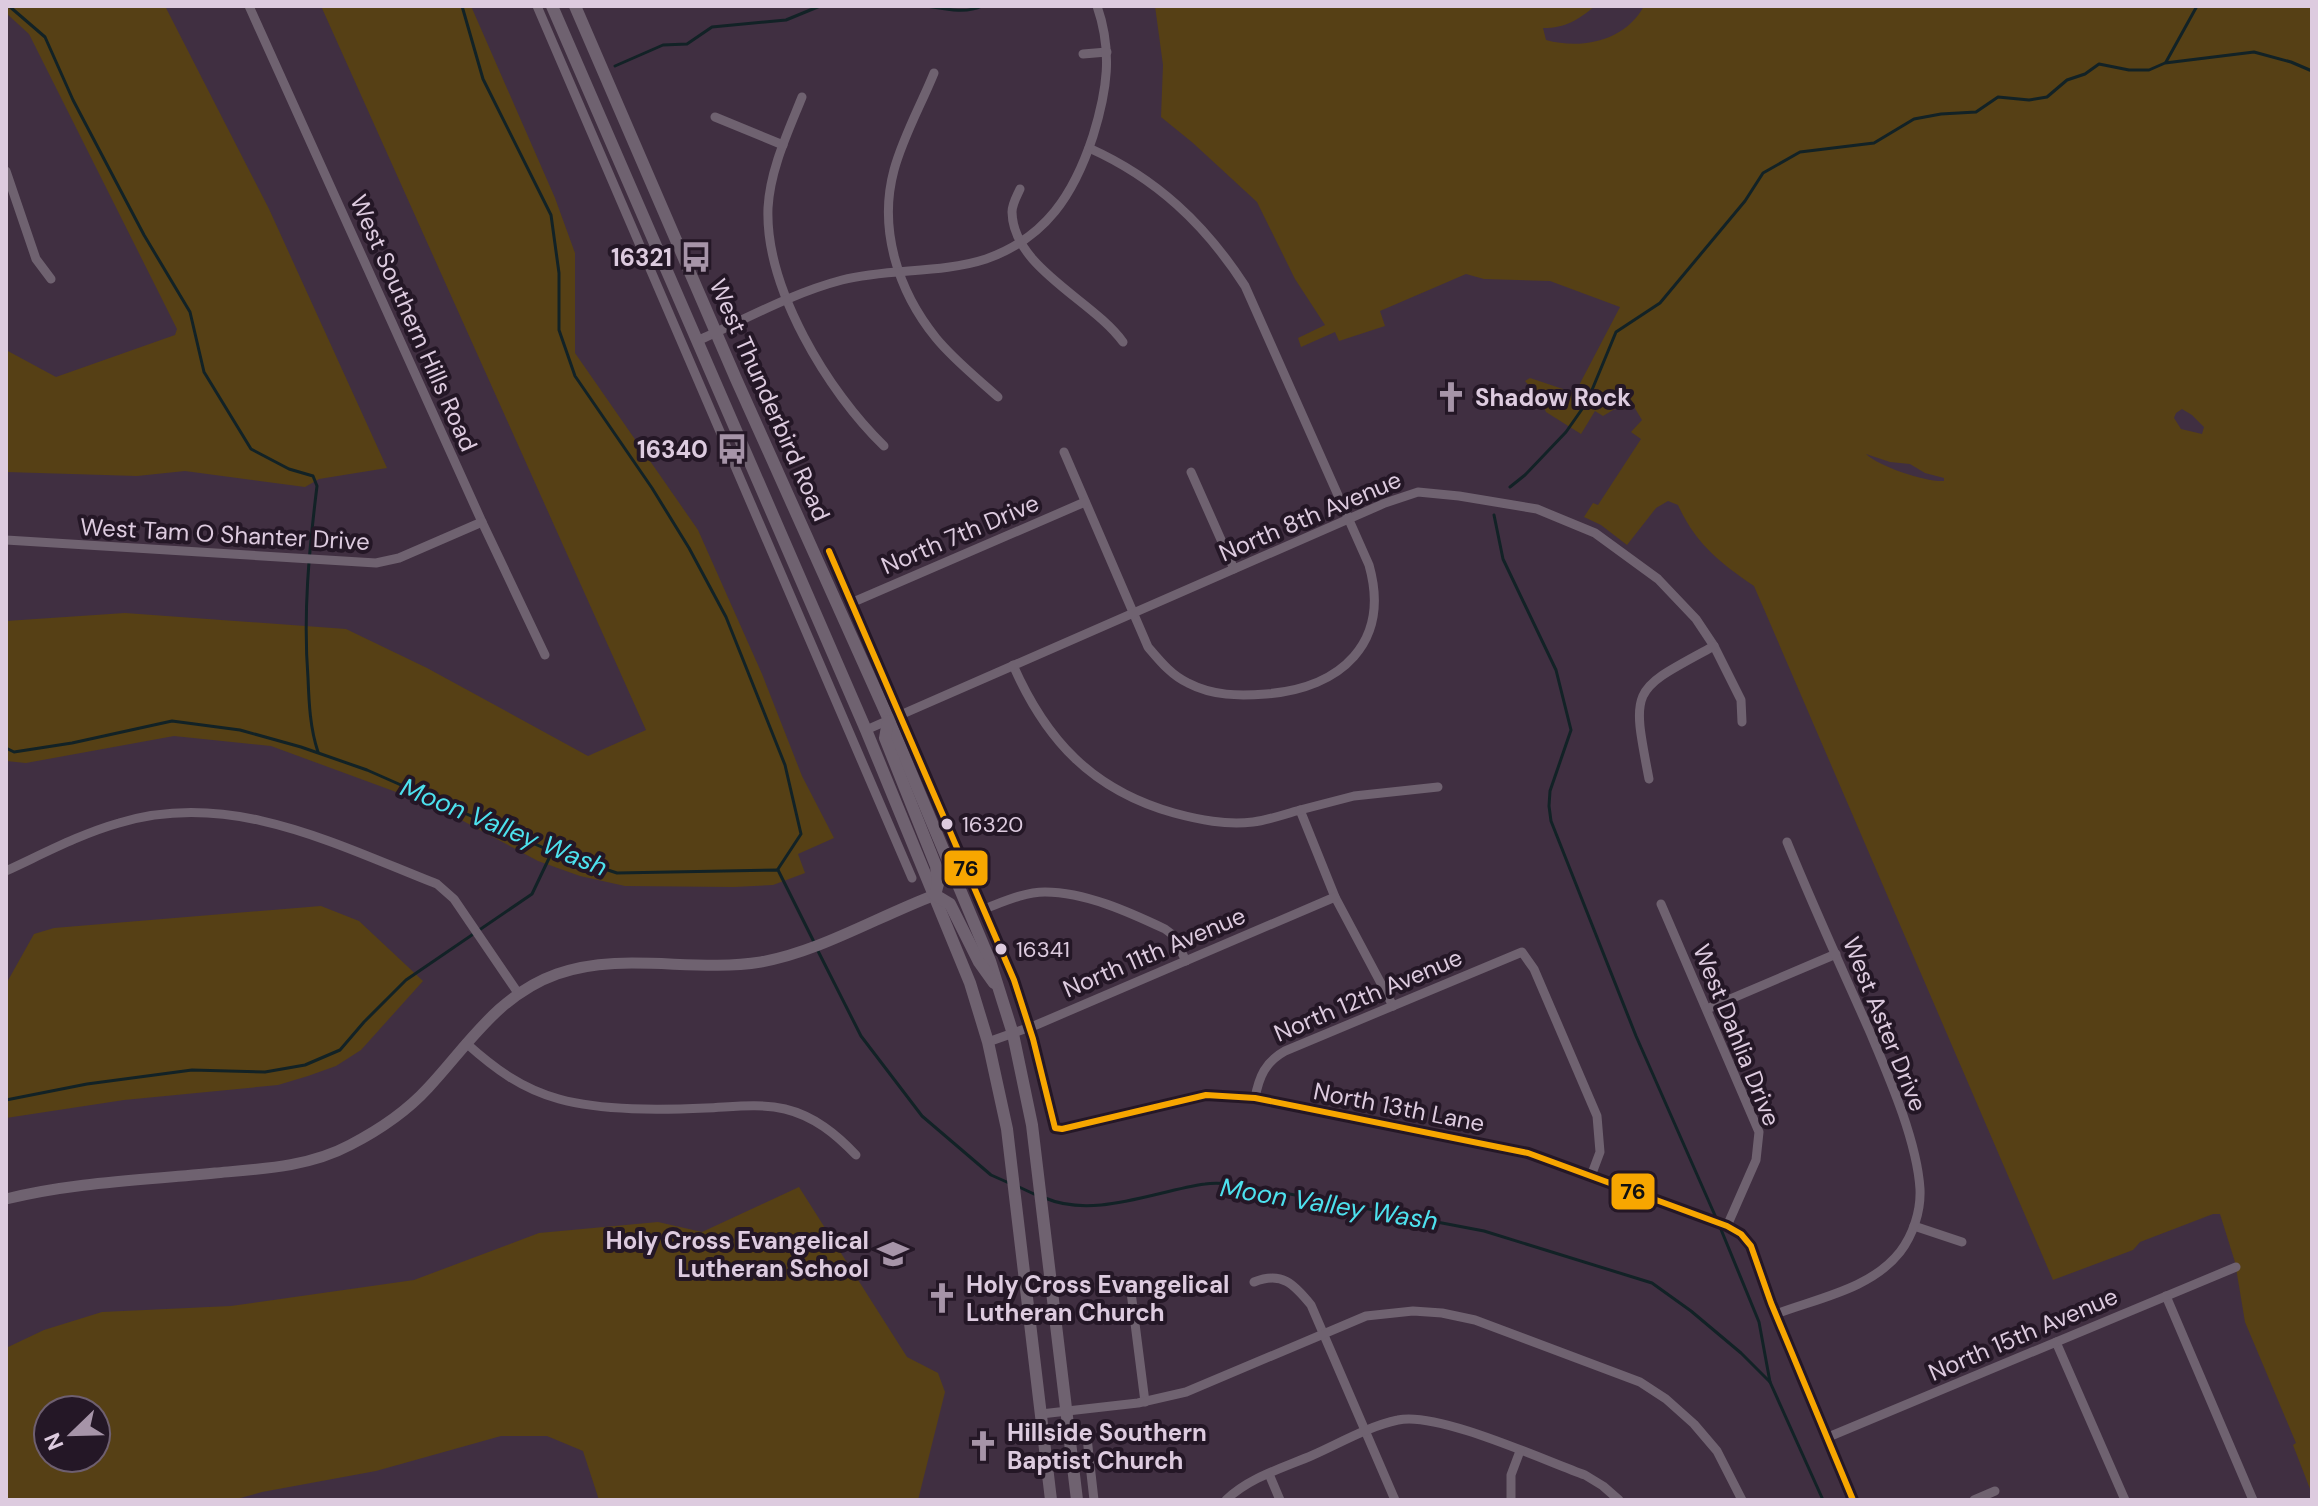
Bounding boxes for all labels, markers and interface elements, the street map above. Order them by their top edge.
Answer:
street label: West Southern Hills Road [343,190,485,456]
bus stop icon: 16321 [679,240,713,274]
place label: 16321 [611,242,672,273]
street label: West Thunderbird Road [703,274,837,526]
church icon: Shadow Rock [1434,380,1468,414]
place label: Shadow Rock [1475,382,1631,413]
bus stop icon: 16340 [715,432,749,466]
place label: 16340 [637,434,708,465]
street label: North 8th Avenue [1214,464,1406,568]
street label: North 7th Drive [876,487,1044,581]
street label: West Tam O Shanter Drive [79,511,371,557]
water label: Moon Valley Wash [396,770,612,884]
place label: 16320 [962,810,1023,839]
marker: 16320 [939,816,955,832]
line badge: 76 [943,849,989,887]
text: 76 [953,854,979,883]
street label: North 11th Avenue [1058,900,1250,1004]
street label: West Aster Drive [1836,932,1934,1116]
place label: 16341 [1016,935,1070,964]
street label: West Dahlia Drive [1686,939,1788,1131]
marker: 16341 [993,941,1009,957]
street label: North 12th Avenue [1269,941,1467,1049]
street label: North 13th Lane [1311,1075,1487,1139]
water label: Moon Valley Wash [1218,1170,1440,1238]
line badge: 76 [1610,1172,1656,1211]
text: 76 [1620,1177,1646,1206]
place label: Holy Cross Evangelical Lutheran School [606,1225,869,1284]
school or university icon: Holy Cross Evangelical Lutheran School [876,1237,910,1271]
place label: Holy Cross Evangelical Lutheran Church [966,1269,1229,1328]
street label: North 15th Avenue [1924,1280,2122,1388]
church icon: Holy Cross Evangelical Lutheran Church [925,1281,959,1315]
north arrow [32,1394,112,1474]
place label: Hillside Southern Baptist Church [1007,1417,1207,1476]
text: N [38,1429,71,1455]
church icon: Hillside Southern Baptist Church [966,1429,1000,1463]

